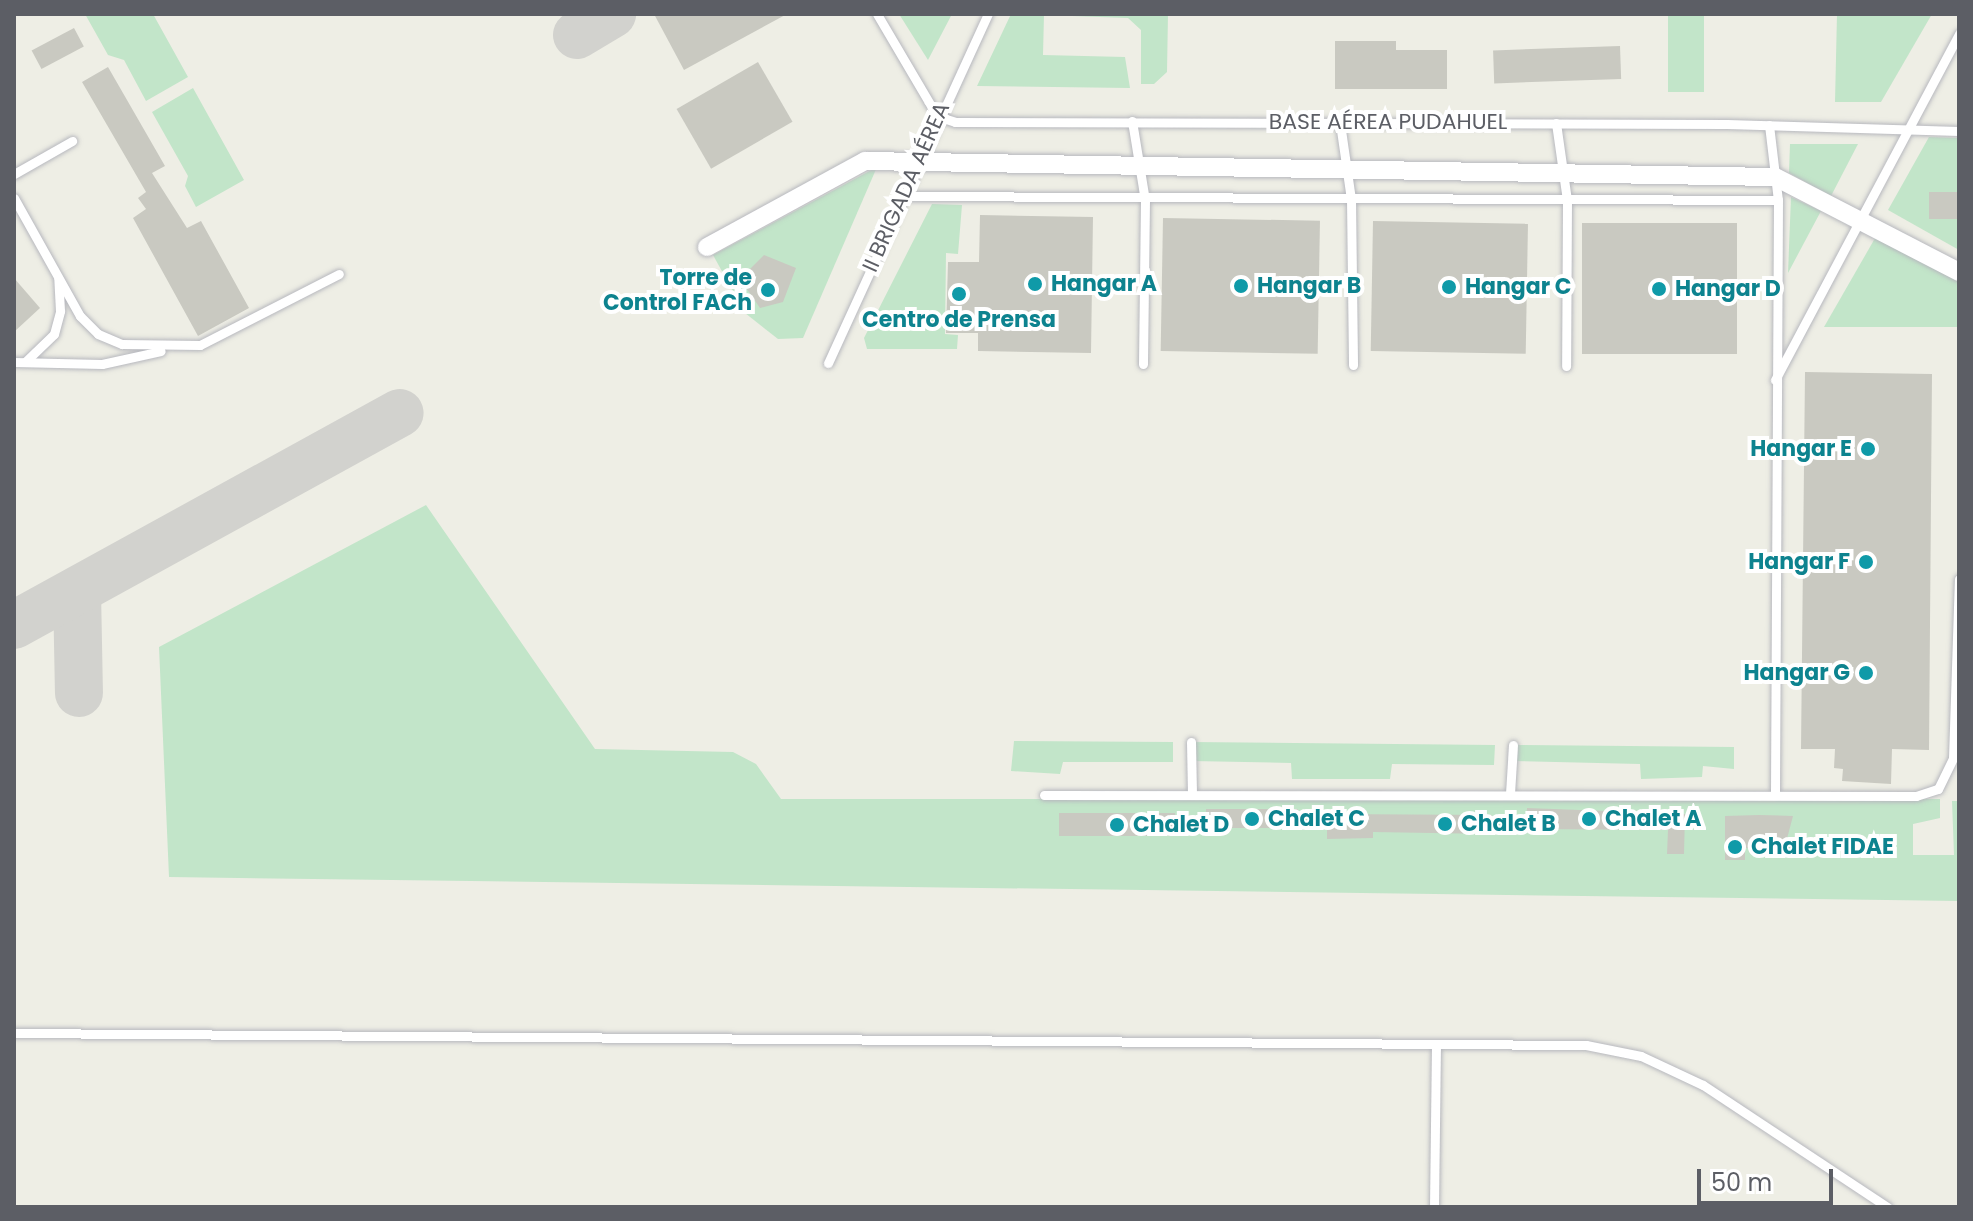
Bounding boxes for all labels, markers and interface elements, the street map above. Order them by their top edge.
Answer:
street label: II BRIGADA AÉREA [857,98,955,276]
street label: BASE AÉREA PUDAHUEL [1269,109,1507,135]
place label: Torre de Control FACh [603,264,752,316]
place label: Hangar A [1051,271,1157,297]
place label: Hangar B [1257,273,1361,299]
place label: Hangar C [1465,274,1572,300]
marker: Hangar A [1026,275,1044,293]
place label: Hangar D [1675,276,1781,302]
marker: Hangar B [1232,277,1250,295]
marker: Hangar C [1440,278,1458,296]
marker: Hangar D [1650,280,1668,298]
marker: Torre de Control FACh [759,281,777,299]
marker: Centro de Prensa [950,285,968,303]
place label: Centro de Prensa [862,307,1056,333]
place label: Hangar E [1750,436,1852,462]
marker: Hangar E [1859,440,1877,458]
place label: Hangar F [1748,549,1850,575]
marker: Hangar F [1857,553,1875,571]
place label: Hangar G [1743,660,1850,686]
marker: Hangar G [1857,664,1875,682]
place label: Chalet C [1268,806,1365,832]
place label: Chalet A [1605,806,1701,832]
marker: Chalet C [1243,810,1261,828]
marker: Chalet A [1580,810,1598,828]
place label: Chalet B [1461,811,1556,837]
place label: Chalet D [1133,812,1229,838]
marker: Chalet B [1436,815,1454,833]
marker: Chalet D [1108,816,1126,834]
place label: Chalet FIDAE [1751,834,1894,860]
marker: Chalet FIDAE [1726,838,1744,856]
scale bar [1701,1153,1837,1203]
text: 50 m [1711,1166,1772,1199]

